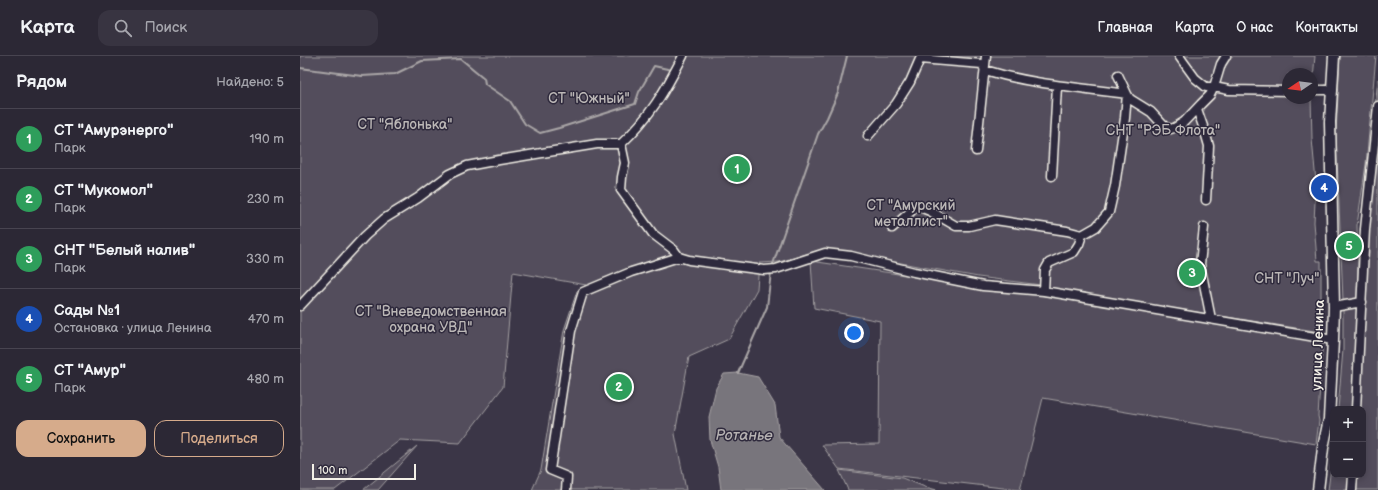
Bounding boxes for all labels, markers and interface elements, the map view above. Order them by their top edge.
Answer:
search box [98,10,378,46]
text: Карта [20,16,74,39]
icon: search [112,17,134,39]
text: Поиск [144,18,187,37]
text: Главная [1098,19,1153,36]
text: Карта [1175,19,1214,36]
text: О нас [1236,19,1273,36]
text: Контакты [1295,19,1358,36]
north arrow [1282,68,1318,104]
text: Рядом [16,72,67,92]
text: Найдено: 5 [216,74,284,90]
park label: СТ "Южный" [548,90,630,107]
park label: СТ "Яблонька" [358,116,452,133]
text: СТ "Амурэнерго" [54,121,174,140]
park label: СНТ "РЭБ Флота" [1106,122,1220,139]
text: 1 [26,131,32,147]
text: 190 m [250,131,284,147]
text: Парк [54,140,86,156]
pin: 1 [724,154,750,184]
pin: 4 [1311,173,1337,203]
text: СТ "Мукомол" [54,181,153,200]
text: 2 [25,191,33,207]
text: 230 m [247,191,284,207]
park label: СТ "Амурский металлист" [867,197,955,230]
text: Парк [54,200,86,216]
pin: 5 [1336,231,1362,261]
text: СНТ "Белый налив" [54,241,195,260]
text: 3 [25,251,33,267]
text: 330 m [246,251,284,267]
pin: 3 [1179,258,1205,288]
text: Парк [54,260,86,276]
park label: СНТ "Луч" [1255,270,1319,287]
street label: улица Ленина [1308,298,1328,391]
text: Сады №1 [54,301,120,320]
park label: СТ "Вневедомственная охрана УВД" [355,303,507,336]
text: 4 [25,311,33,327]
text: 470 m [248,311,284,327]
text: Остановка · улица Ленина [54,320,212,336]
your location [844,323,864,343]
text: СТ "Амур" [54,361,126,380]
text: 5 [25,371,33,387]
text: 480 m [247,371,284,387]
pin: 2 [606,372,632,402]
text: Парк [54,380,86,396]
map controls [1330,406,1366,478]
button: + [1330,406,1366,442]
button: Сохранить [16,420,146,457]
button: Поделиться [154,420,284,457]
water label: Ротанье [715,426,773,445]
button: − [1330,442,1366,478]
scale bar [312,462,416,481]
text: 100 m [318,464,347,477]

